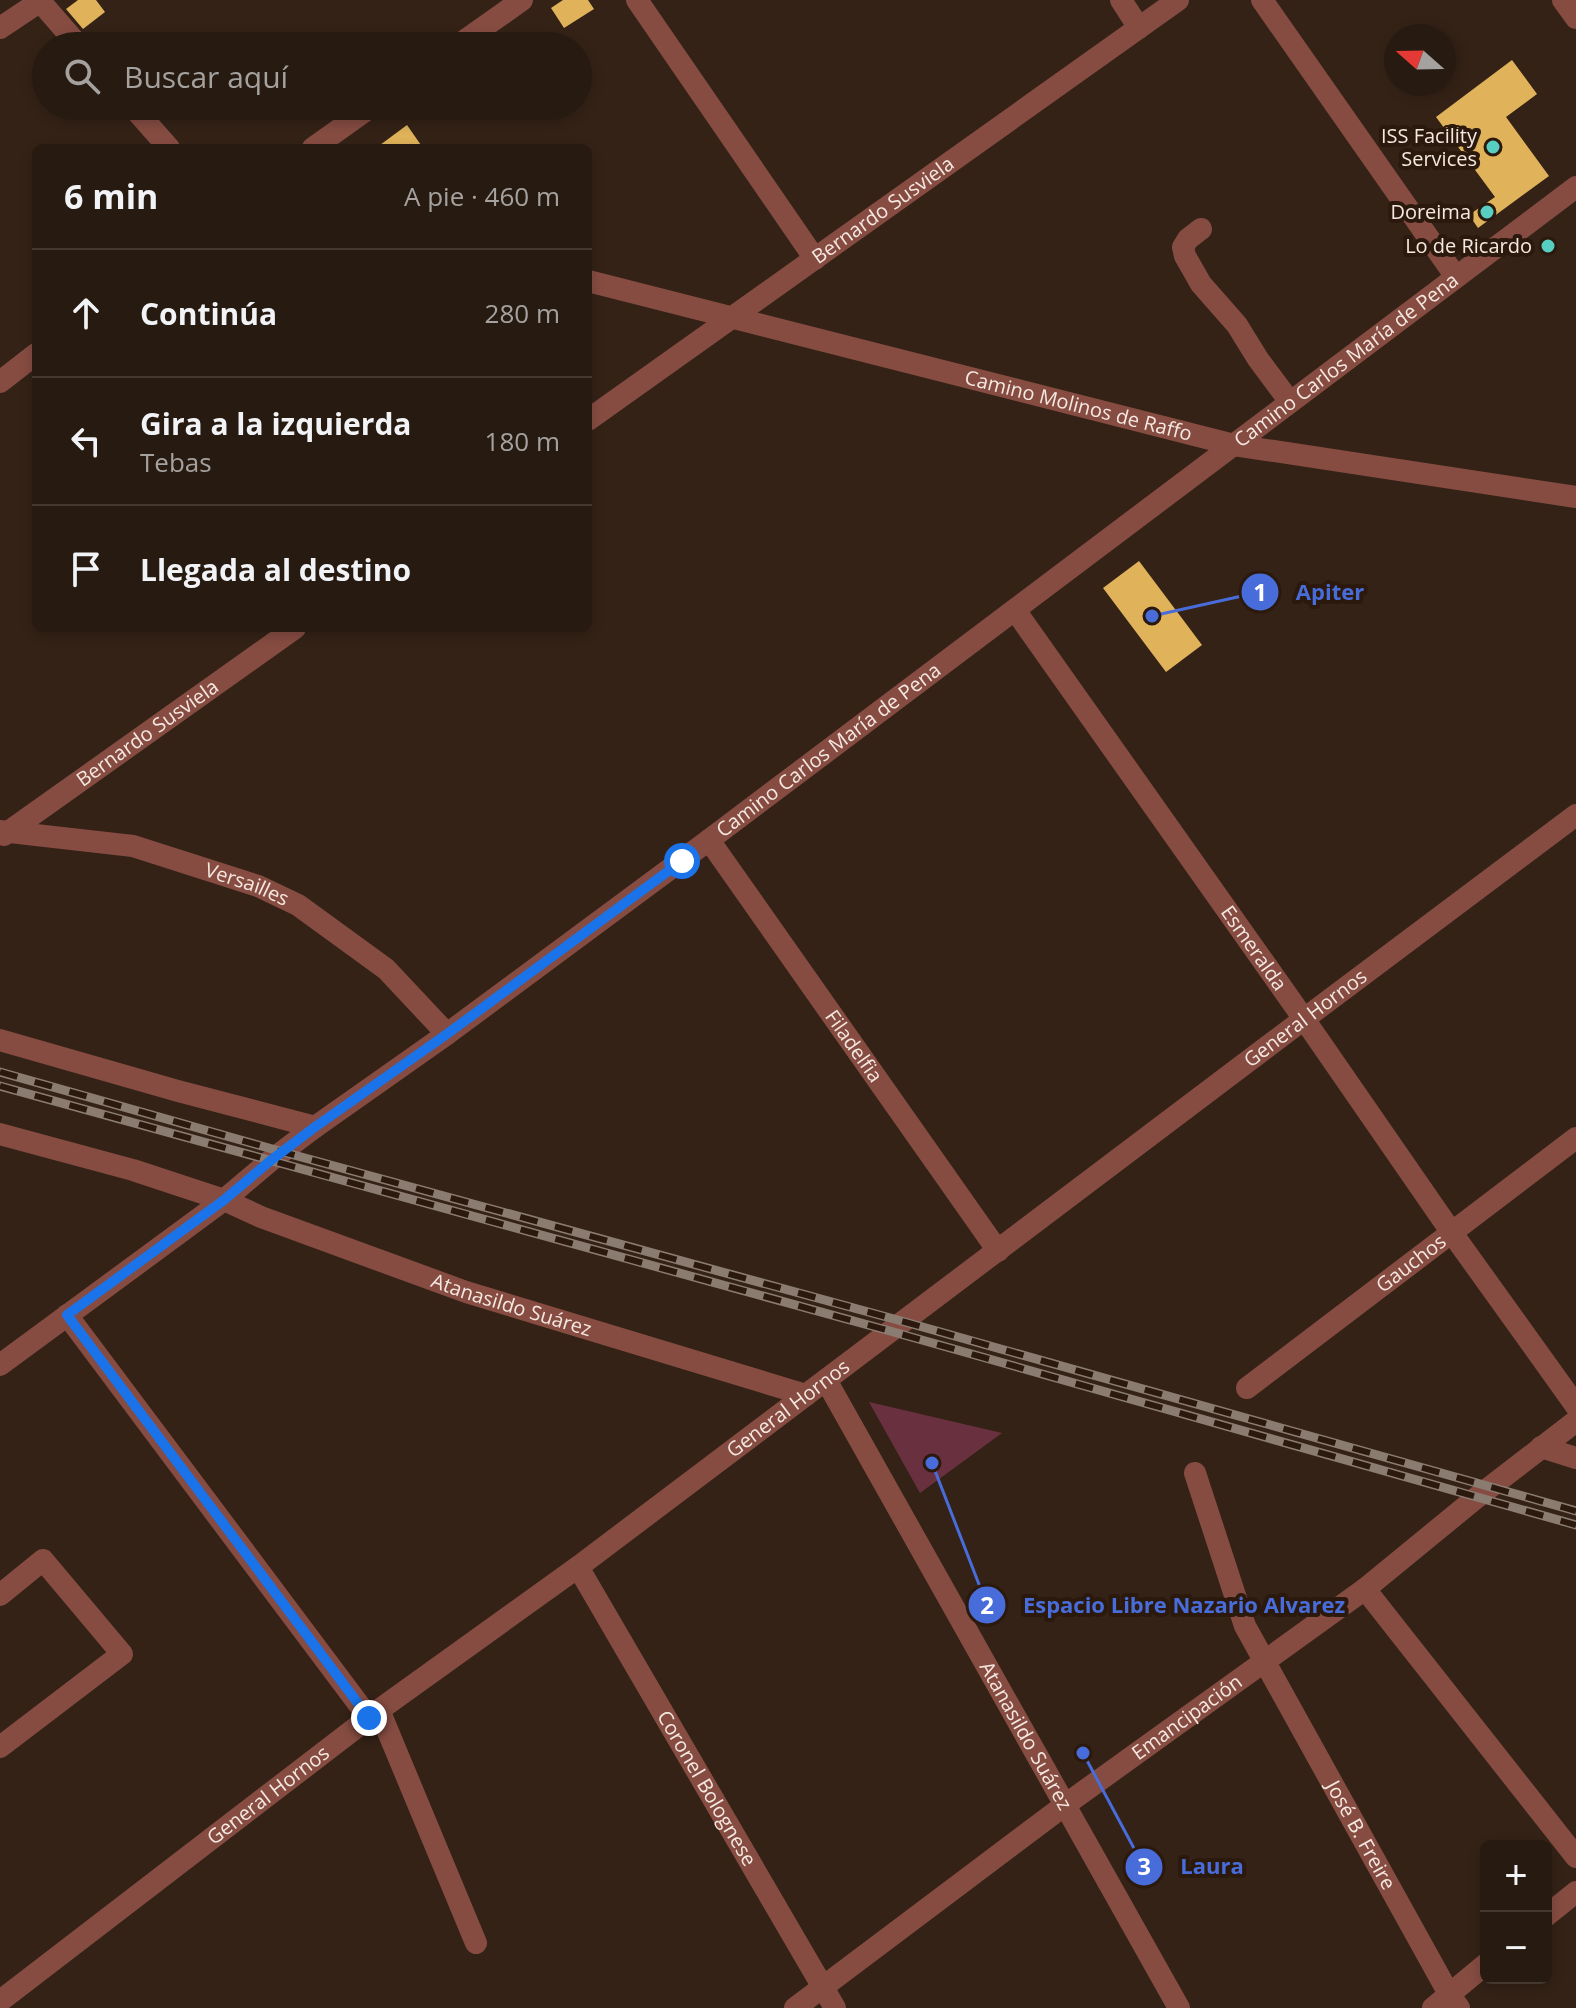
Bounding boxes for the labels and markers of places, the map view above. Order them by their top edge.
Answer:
place label: ISS Facility Services [1381,122,1478,172]
marker: ISS Facility Services [1484,138,1502,156]
place label: Doreima [1390,198,1471,225]
marker: Doreima [1478,203,1496,221]
place label: Lo de Ricardo [1405,232,1532,259]
marker: Lo de Ricardo [1539,237,1557,255]
callout: Apiter [1240,569,1381,615]
callout: Espacio Libre Nazario Alvarez [967,1582,1361,1628]
callout: Laura [1124,1844,1260,1890]

